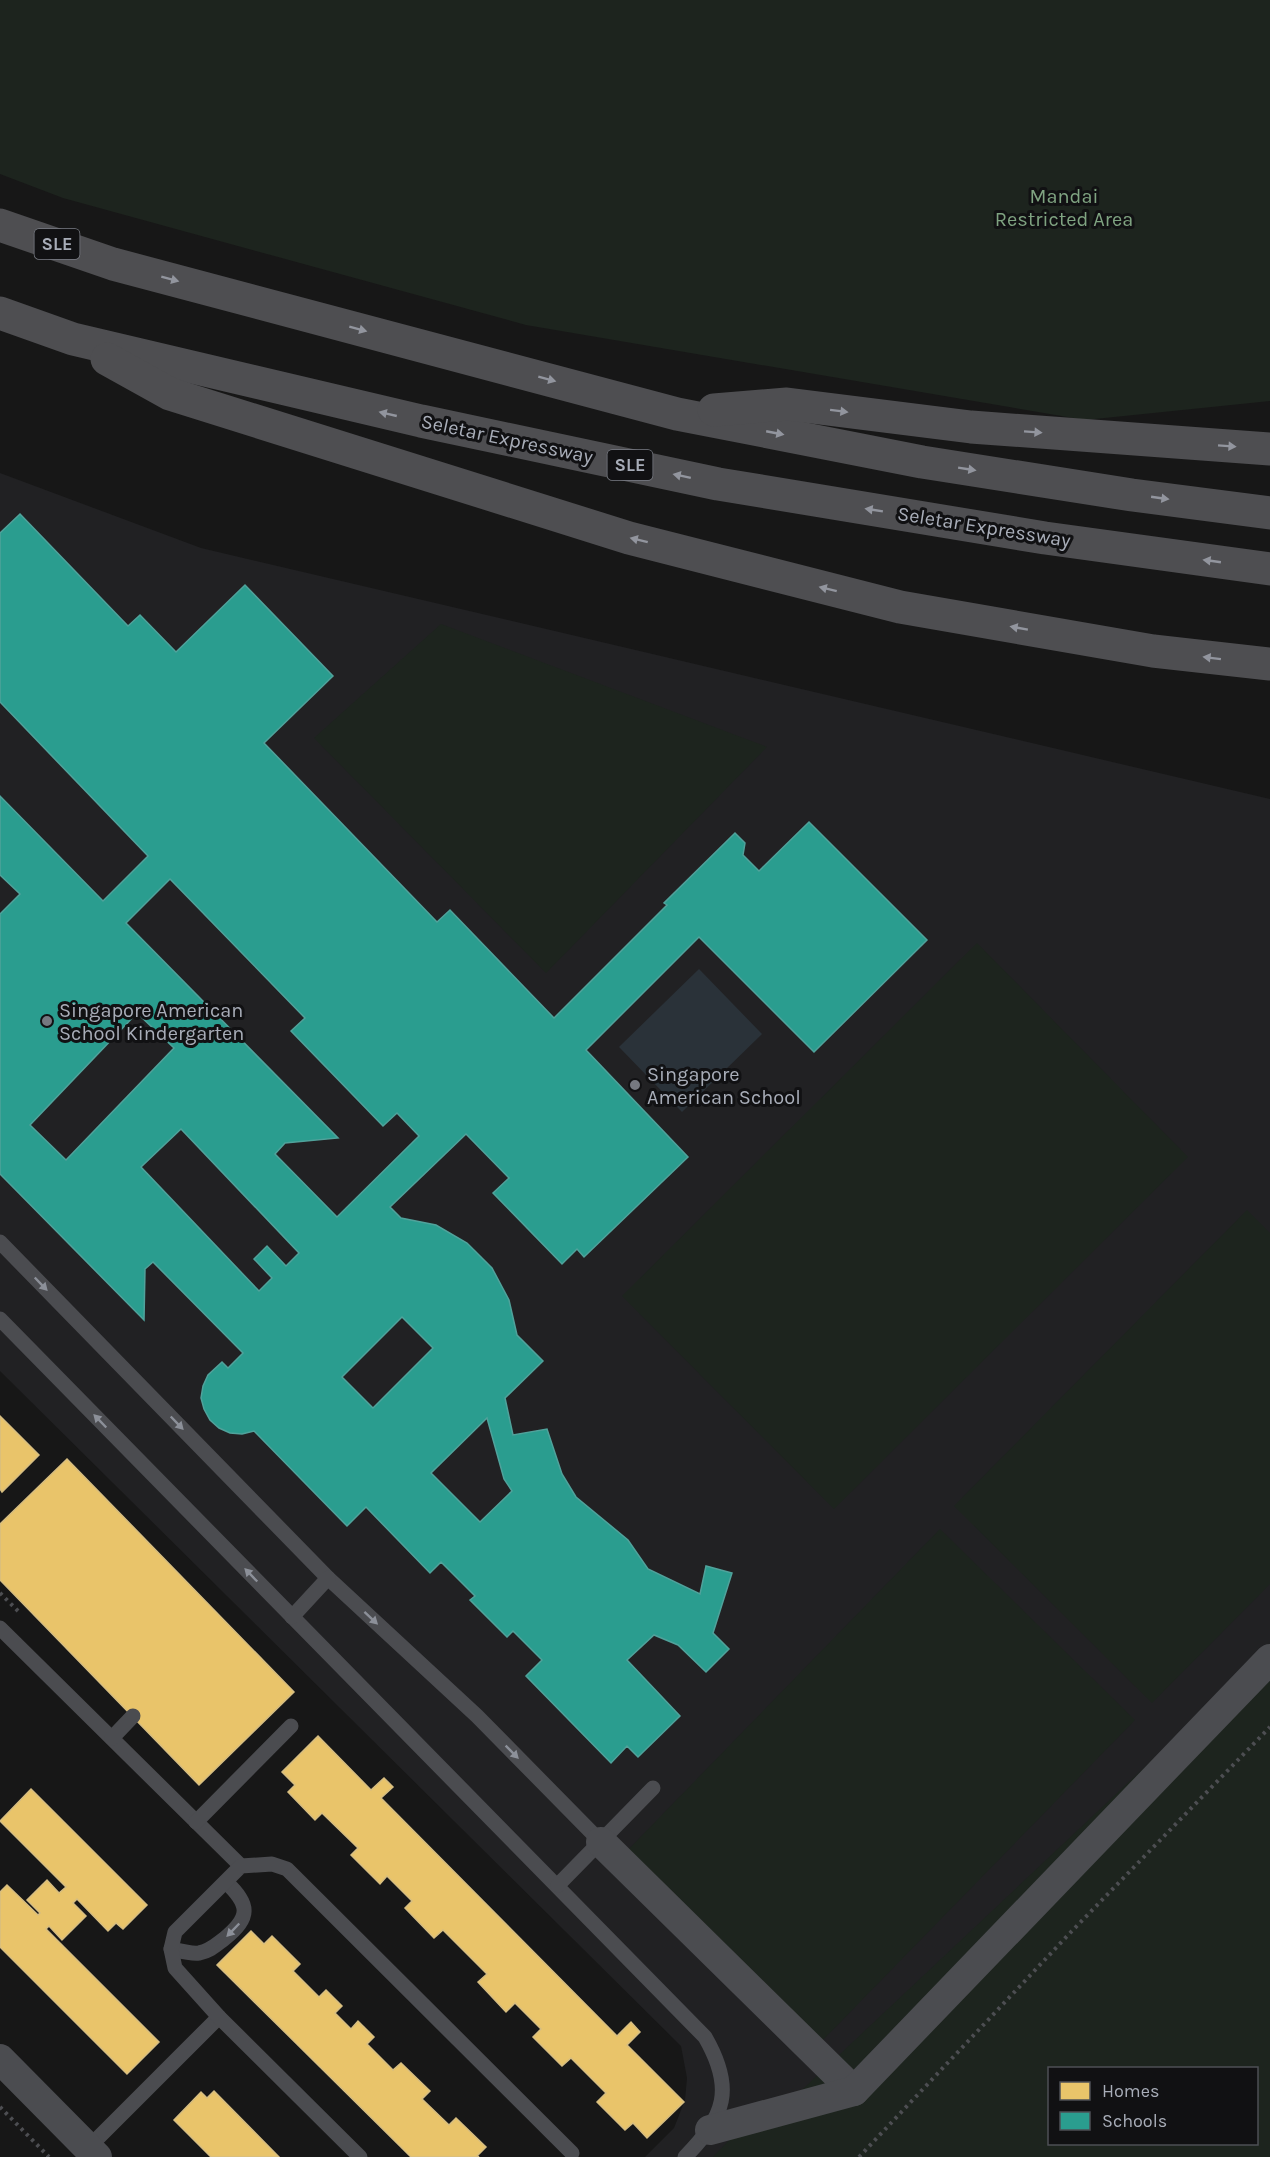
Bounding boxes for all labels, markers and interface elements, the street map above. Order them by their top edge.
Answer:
park label: Mandai Restricted Area [995,185,1133,231]
road number: SLE [34,229,80,259]
one-way arrow [161,275,179,284]
one-way arrow [350,325,368,334]
one-way arrow [538,375,556,384]
one-way arrow [830,406,849,415]
one-way arrow [379,408,398,418]
street label: Seletar Expressway [419,410,595,468]
one-way arrow [1023,427,1042,436]
one-way arrow [766,429,785,438]
one-way arrow [1218,441,1237,451]
road number: SLE [608,450,652,480]
one-way arrow [957,465,976,474]
one-way arrow [672,471,691,480]
one-way arrow [1150,494,1169,503]
street label: Seletar Expressway [896,502,1072,552]
one-way arrow [864,505,883,514]
one-way arrow [630,535,649,545]
one-way arrow [1202,557,1221,566]
one-way arrow [819,583,838,593]
one-way arrow [1010,623,1029,632]
one-way arrow [1202,653,1221,662]
place label: Singapore American School Kindergarten [59,999,244,1045]
marker: Singapore American School Kindergarten [40,1014,54,1028]
place label: Singapore American School [647,1063,801,1109]
marker: Singapore American School [628,1078,642,1092]
one-way arrow [34,1276,48,1291]
one-way arrow [94,1415,108,1429]
one-way arrow [170,1416,184,1431]
one-way arrow [245,1569,259,1583]
one-way arrow [363,1611,378,1624]
one-way arrow [505,1744,519,1758]
one-way arrow [226,1922,240,1937]
legend [1048,2067,1258,2145]
text: Homes [1102,2080,1159,2102]
text: Schools [1102,2110,1167,2132]

